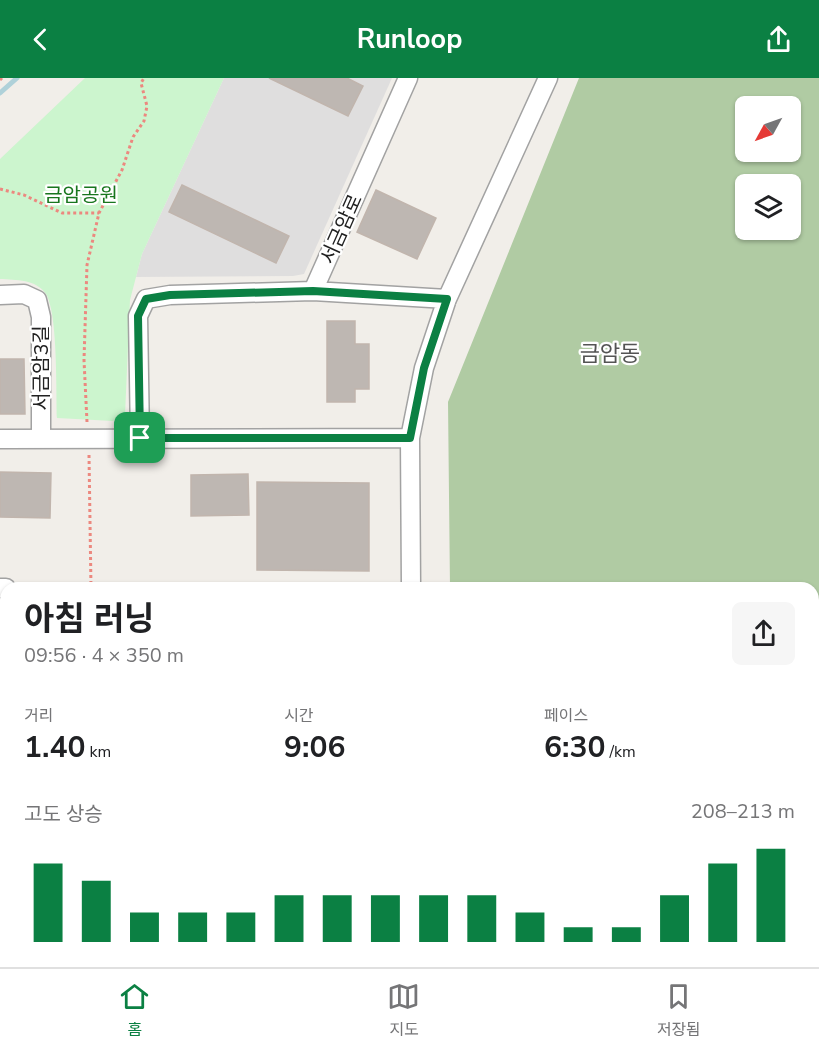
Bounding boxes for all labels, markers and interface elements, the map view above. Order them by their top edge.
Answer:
text: Runloop [357,21,462,58]
icon: back [24,23,57,56]
icon: share [762,23,795,56]
north arrow [735,96,801,162]
map controls [735,96,801,240]
button: layers [735,174,801,240]
park label: 금암공원 [44,182,118,209]
street label: 서금암로 [314,190,369,268]
street label: 서금암3길 [28,325,55,411]
district label: 금암동 [580,339,640,369]
pin [114,412,165,463]
icon: arrive [123,421,156,454]
text: 아침 러닝 [24,597,154,642]
button: share [732,602,795,665]
text: 09:56 · 4 × 350 m [24,642,184,669]
text: 거리 [24,705,53,727]
text: 시간 [284,705,313,727]
text: 페이스 [544,705,588,727]
text: 1.40 [24,727,85,768]
text: 9:06 [284,727,345,768]
text: 6:30 [544,727,605,768]
text: km [85,741,111,763]
text: /km [605,741,636,763]
text: 208–213 m [691,798,795,825]
text: 고도 상승 [24,801,103,828]
tab: 홈 [118,980,151,1041]
tab: 지도 [387,980,420,1041]
tab: 저장됨 [657,980,701,1041]

